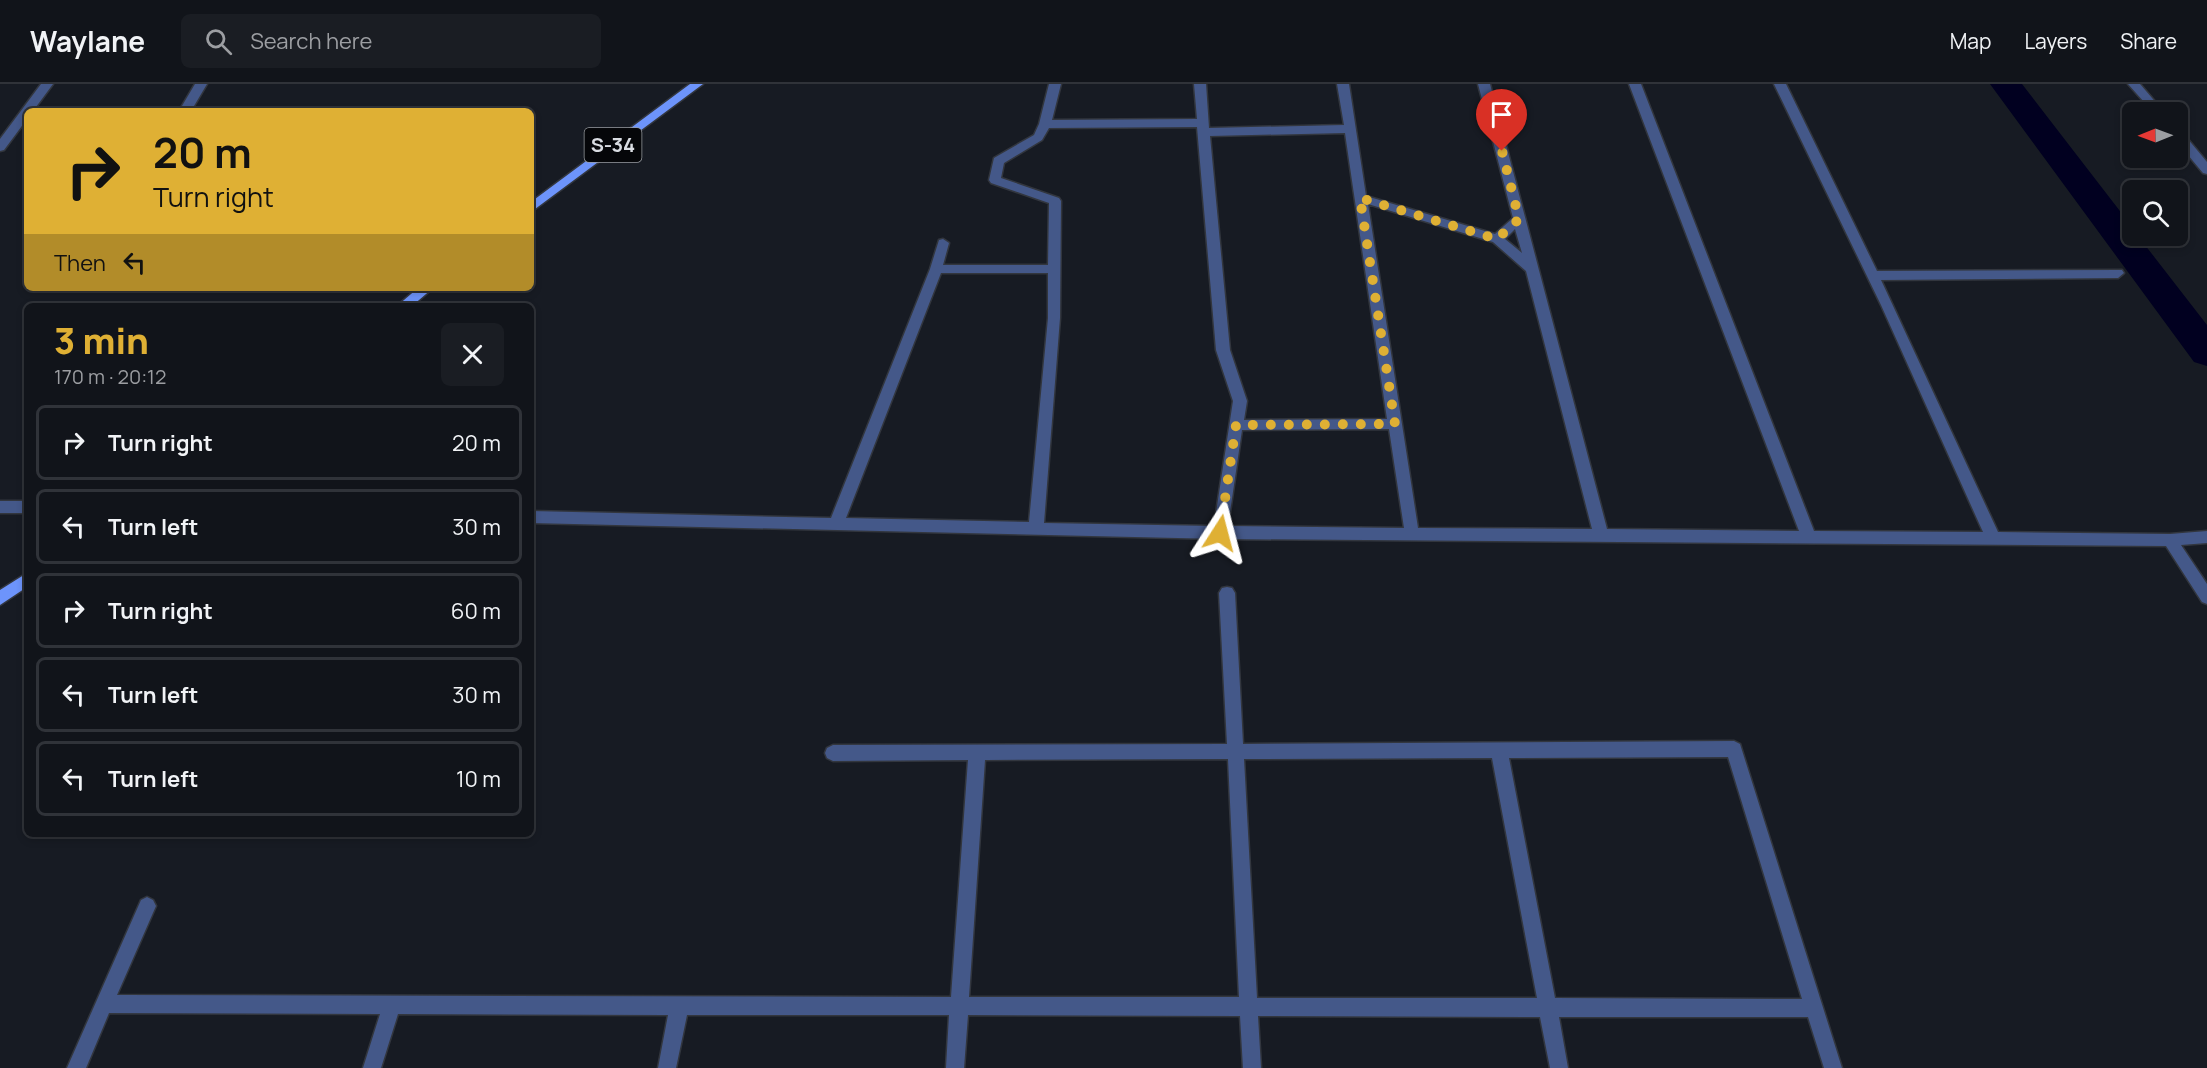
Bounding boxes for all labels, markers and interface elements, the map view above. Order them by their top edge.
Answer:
search box [181,14,601,68]
text: Waylane [30,22,145,60]
icon: search [202,25,235,58]
text: Search here [250,26,372,56]
text: Map [1950,27,1991,55]
text: Layers [2024,27,2087,55]
text: Share [2120,27,2177,55]
pin [1476,89,1527,151]
icon: arrive [1485,98,1518,131]
north arrow [2122,102,2188,168]
map controls [2122,102,2188,246]
text: 20 m [153,123,252,181]
road number: S-34 [584,128,642,162]
icon: right [54,132,132,210]
text: Turn right [153,178,274,215]
button: search [2122,180,2188,246]
icon: left [118,246,151,279]
text: Then [54,248,106,278]
text: 3 min [54,316,149,365]
button: close [441,323,504,386]
text: 170 m · 20:12 [54,363,166,390]
icon: right [57,426,90,459]
text: Turn right [108,428,213,458]
text: 20 m [452,428,501,458]
position arrow [1188,501,1252,565]
icon: left [57,510,90,543]
text: Turn left [108,512,198,542]
text: 30 m [452,512,501,542]
icon: right [57,594,90,627]
text: Turn right [108,596,213,626]
text: 60 m [451,596,501,626]
icon: left [57,678,90,711]
text: Turn left [108,680,198,710]
text: 30 m [452,680,501,710]
icon: left [57,762,90,795]
text: Turn left [108,764,198,794]
text: 10 m [456,764,501,794]

